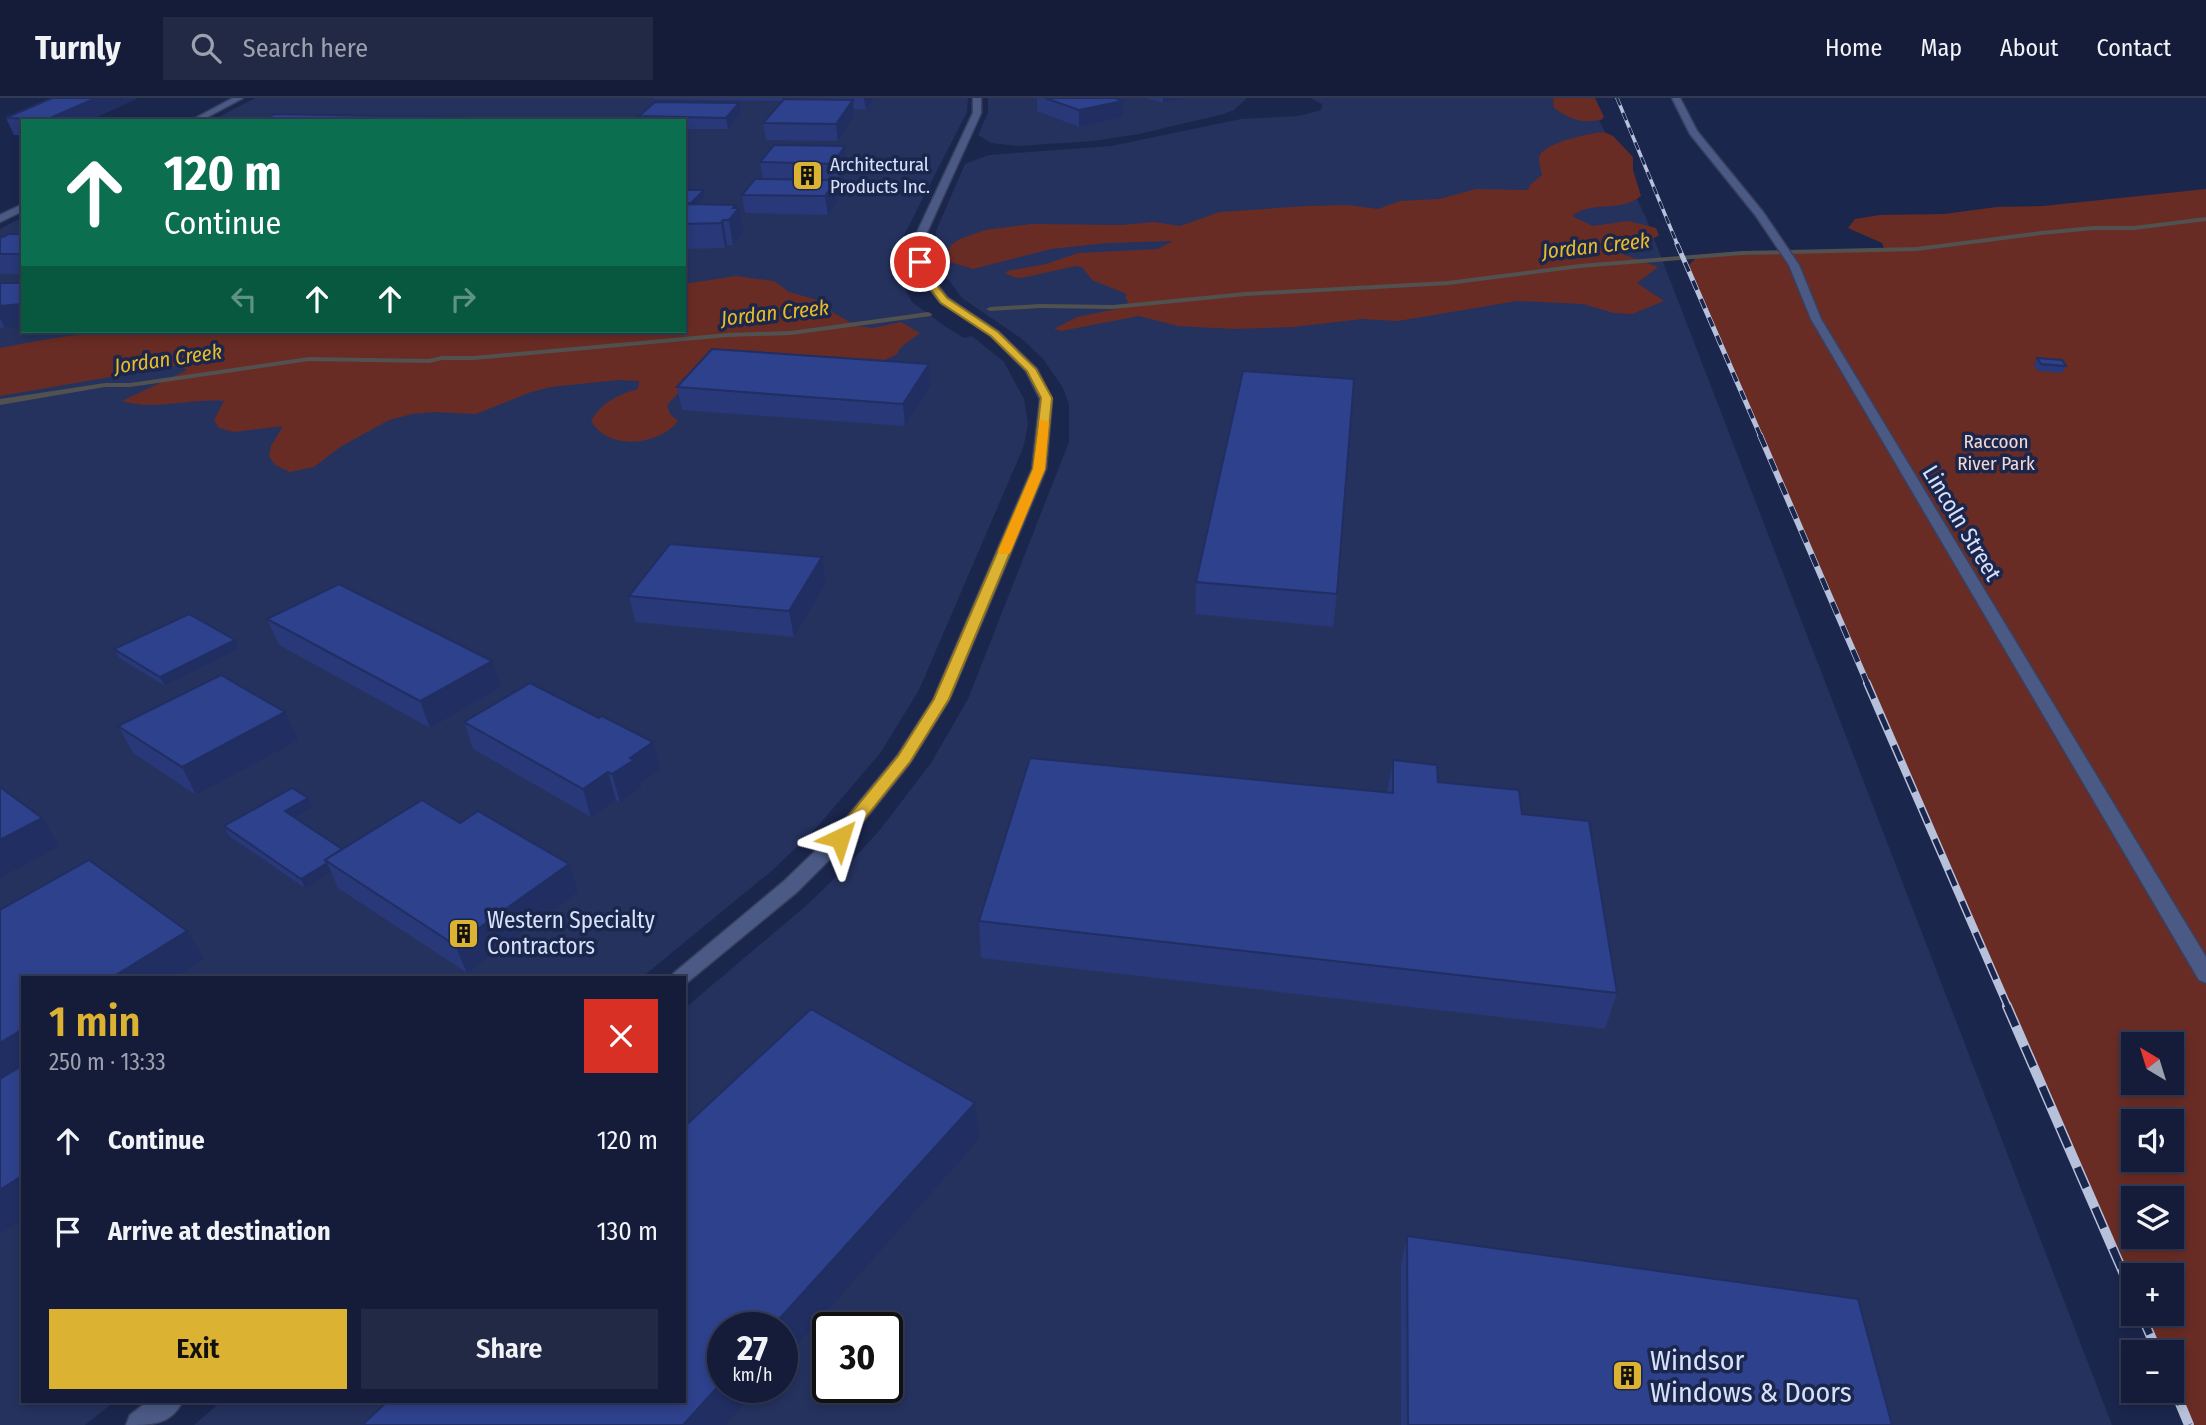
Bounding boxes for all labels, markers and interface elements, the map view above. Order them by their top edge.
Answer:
search box [163,17,653,80]
text: Turnly [35,28,121,68]
icon: search [187,29,225,67]
text: Search here [243,33,368,64]
text: Home [1825,34,1882,62]
text: Map [1920,34,1962,62]
text: About [2000,34,2058,62]
text: Contact [2096,34,2171,62]
text: 120 m [164,144,282,203]
icon: ahead [49,147,140,238]
place label: Architectural Products Inc. [830,153,930,198]
building icon: Architectural Products Inc. [790,158,824,192]
text: Continue [164,204,281,242]
water label: Jordan Creek [1540,227,1651,265]
pin [890,232,950,292]
icon: arrive [901,243,939,281]
icon: left [225,280,263,318]
icon: ahead [298,280,336,318]
icon: ahead [371,280,409,318]
icon: right [444,280,482,318]
water label: Jordan Creek [719,294,830,332]
water label: Jordan Creek [111,339,224,380]
park label: Raccoon River Park [1957,430,2035,475]
street label: Lincoln Street [1917,460,2008,586]
position arrow [803,801,877,875]
place label: Western Specialty Contractors [487,906,655,960]
building icon: Western Specialty Contractors [447,916,481,950]
text: 1 min [49,997,140,1047]
button: close [584,999,658,1073]
north arrow [2121,1032,2184,1096]
map controls [2121,1032,2184,1403]
text: 250 m · 13:33 [49,1048,166,1076]
button: sound [2121,1109,2184,1172]
icon: ahead [49,1122,87,1160]
text: Continue [108,1125,205,1156]
text: 120 m [597,1125,658,1156]
button: layers [2121,1186,2184,1249]
icon: arrive [49,1213,87,1251]
text: Arrive at destination [108,1216,331,1247]
text: 130 m [596,1216,658,1247]
button: + [2121,1263,2184,1326]
button: Exit [49,1309,347,1389]
button: Share [361,1309,658,1389]
speed limit sign: 30 [812,1312,903,1403]
text: 27 [737,1327,768,1369]
button: − [2121,1340,2184,1403]
place label: Windsor Windows & Doors [1650,1344,1852,1409]
building icon: Windsor Windows & Doors [1610,1359,1644,1393]
text: km/h [732,1364,773,1386]

